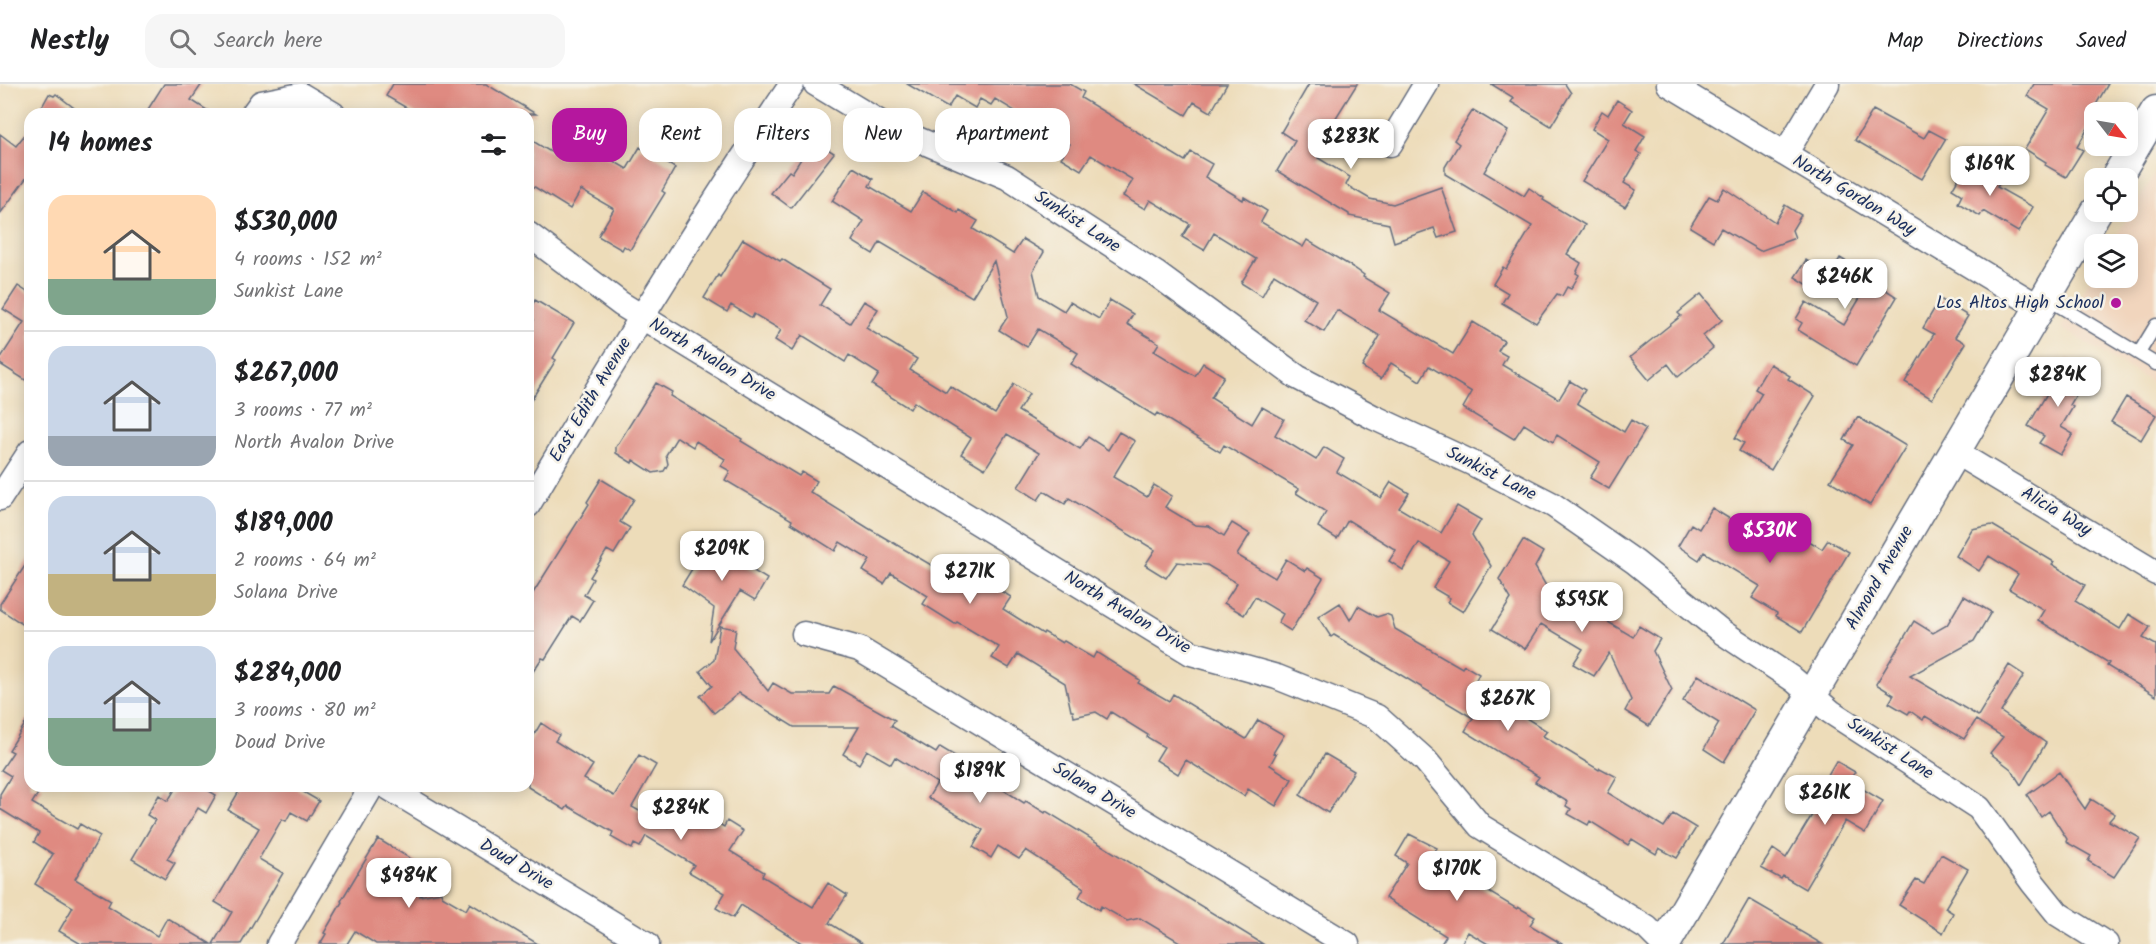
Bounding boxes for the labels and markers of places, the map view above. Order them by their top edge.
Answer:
pin: $283K [1309,119,1393,170]
pin: $169K [1948,146,2032,197]
pin: $246K [1803,259,1887,310]
place label: Los Altos High School [1936,289,2105,318]
marker: Los Altos High School [2109,296,2123,310]
pin: $284K [2016,357,2100,408]
pin: $530K [1728,513,1812,564]
pin: $209K [680,531,764,582]
pin: $271K [928,554,1012,605]
pin: $595K [1540,582,1624,633]
pin: $267K [1466,681,1550,732]
pin: $189K [938,753,1022,804]
pin: $261K [1783,775,1867,826]
pin: $284K [639,790,723,841]
pin: $170K [1415,851,1499,902]
pin: $484K [367,858,451,909]

